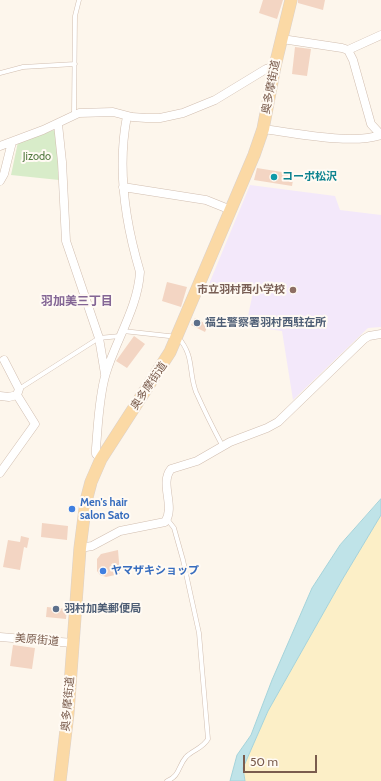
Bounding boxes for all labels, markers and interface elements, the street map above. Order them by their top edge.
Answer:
street label: 奥多摩街道 [259,59,283,115]
park label: Jizodo [23,150,51,164]
place label: コーポ松沢 [282,170,337,184]
marker: コーポ松沢 [269,172,279,182]
place label: 市立羽村西小学校 [197,283,285,297]
marker: 市立羽村西小学校 [288,285,298,295]
district label: 羽加美三丁目 [41,294,113,308]
place label: 福生警察署羽村西駐在所 [205,316,326,330]
marker: 福生警察署羽村西駐在所 [192,318,202,328]
street label: 奥多摩街道 [128,360,170,412]
place label: Men's hair salon Sato [80,496,130,522]
marker: Men's hair salon Sato [67,504,77,514]
place label: ヤマザキショップ [111,564,199,578]
marker: ヤマザキショップ [98,566,108,576]
place label: 羽村加美郵便局 [64,602,141,616]
marker: 羽村加美郵便局 [51,604,61,614]
street label: 美原街道 [15,632,59,648]
street label: 奥多摩街道 [59,676,77,732]
scale bar [245,747,319,773]
text: 50 m [250,754,278,769]

